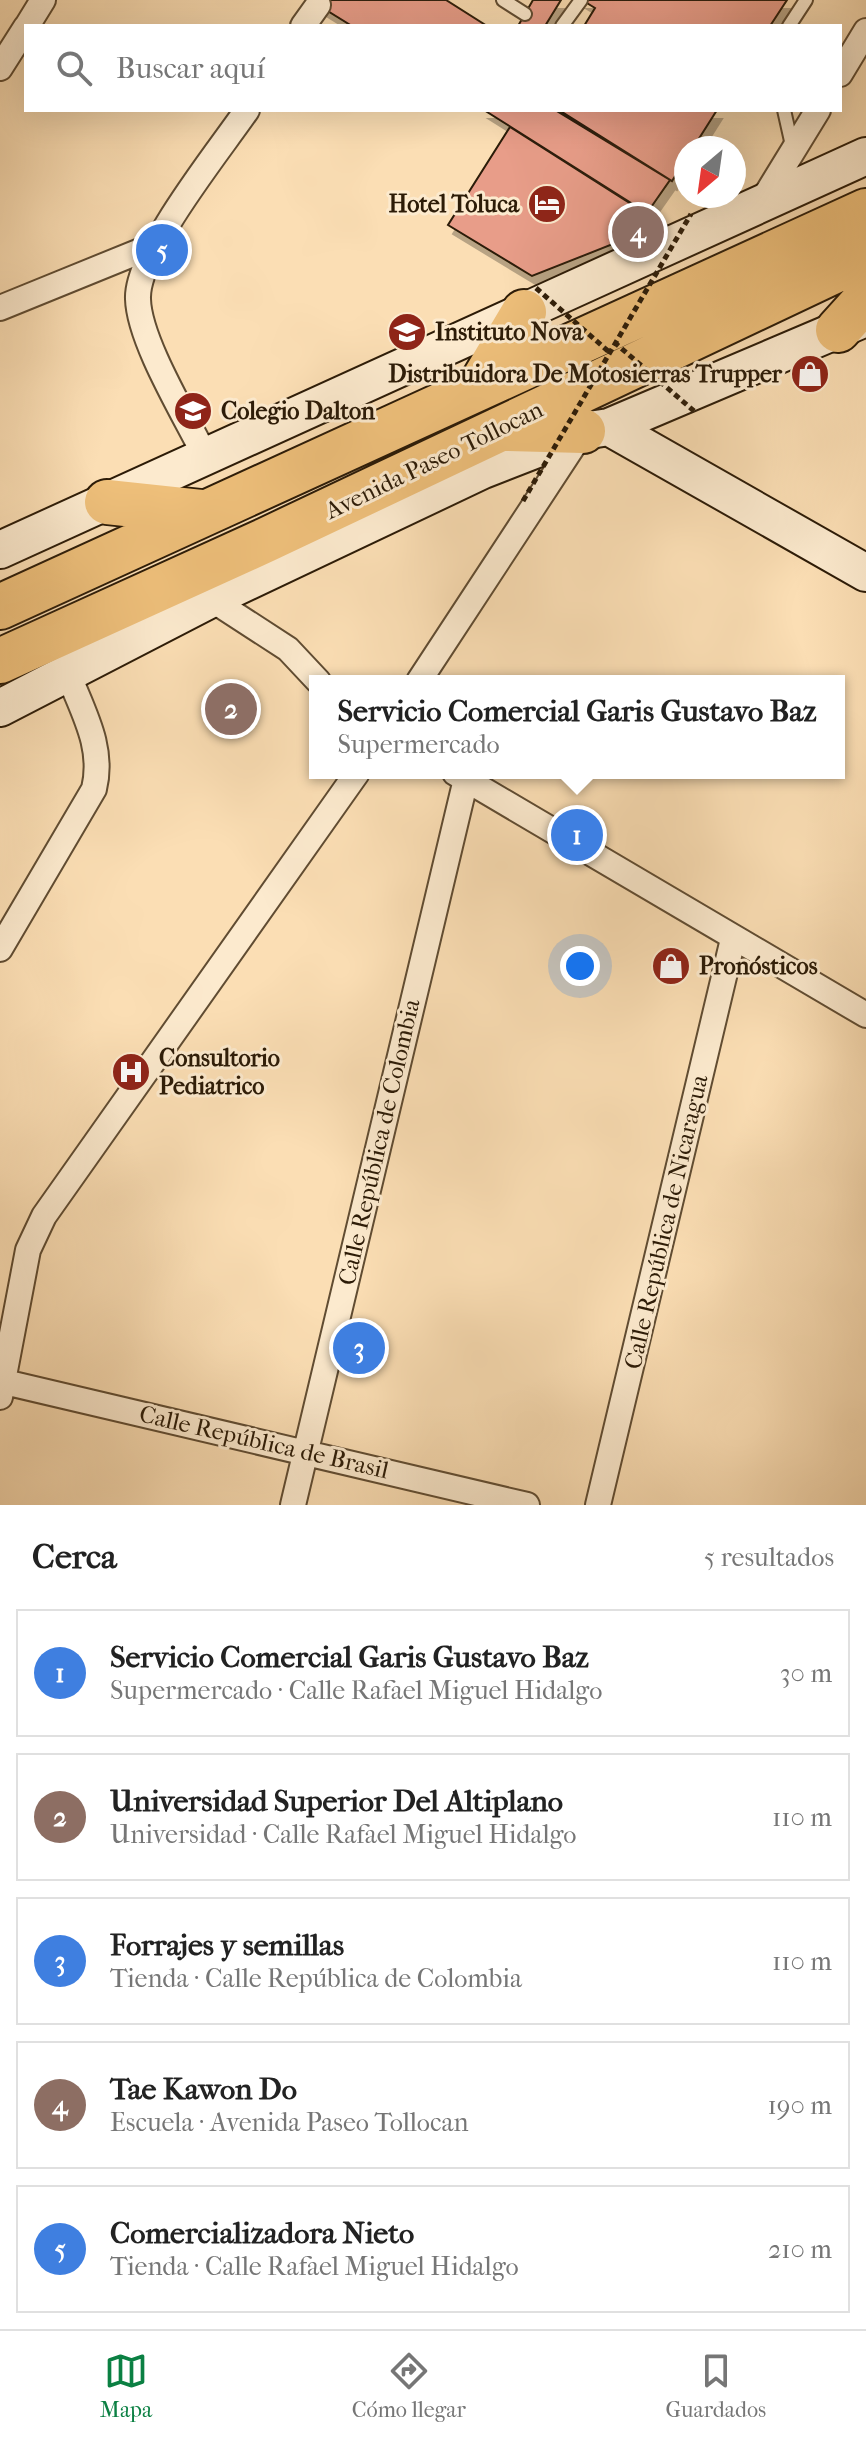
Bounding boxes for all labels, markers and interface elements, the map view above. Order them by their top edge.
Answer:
search box [24,24,842,112]
icon: search [52,46,96,90]
text: Buscar aquí [116,51,265,86]
north arrow [674,136,746,208]
hotel icon: Hotel Toluca [526,183,568,225]
place label: Hotel Toluca [389,190,520,218]
pin: 4 [612,202,664,262]
pin: 5 [136,220,188,280]
school or university icon: Instituto Nova [386,311,428,353]
place label: Instituto Nova [435,318,584,346]
shop icon: Distribuidora De Motosierras Trupper [789,353,831,395]
place label: Distribuidora De Motosierras Trupper [388,360,783,388]
school or university icon: Colegio Dalton [172,390,214,432]
street label: Avenida Paseo Tollocan [320,395,548,525]
place label: Colegio Dalton [221,397,376,425]
popup [309,675,845,779]
pin: 2 [205,679,257,739]
text: Servicio Comercial Garis Gustavo Baz [338,694,816,729]
text: Supermercado [338,729,500,760]
pin: 1 [551,805,603,865]
shop icon: Pronósticos [650,945,692,987]
your location [560,946,600,986]
place label: Pronósticos [699,952,818,980]
street label: Calle República de Colombia [332,995,426,1288]
place label: Consultorio Pediatrico [159,1044,280,1100]
hospital icon: Consultorio Pediatrico [110,1051,152,1093]
street label: Calle República de Nicaragua [618,1071,714,1372]
pin: 3 [333,1318,385,1378]
street label: Calle República de Brasil [137,1400,392,1484]
text: Cerca [32,1537,117,1577]
text: 5 resultados [704,1542,834,1573]
text: Servicio Comercial Garis Gustavo Baz [110,1640,589,1675]
text: 1 [55,1658,65,1689]
text: 30 m [780,1658,832,1689]
text: Supermercado · Calle Rafael Miguel Hidalgo [110,1675,602,1706]
text: Universidad Superior Del Altiplano [110,1784,563,1819]
text: 2 [53,1802,67,1833]
text: 110 m [772,1802,832,1833]
text: Universidad · Calle Rafael Miguel Hidalgo [110,1819,577,1850]
text: Forrajes y semillas [110,1928,344,1963]
text: 3 [55,1946,65,1977]
text: 110 m [772,1946,832,1977]
text: Tienda · Calle República de Colombia [110,1963,522,1994]
text: Tae Kawon Do [110,2072,297,2107]
text: 4 [52,2090,68,2121]
text: 190 m [768,2090,832,2121]
text: Escuela · Avenida Paseo Tollocan [110,2107,469,2138]
text: Comercializadora Nieto [110,2216,414,2251]
text: 5 [54,2234,66,2265]
text: 210 m [768,2234,832,2265]
text: Tienda · Calle Rafael Miguel Hidalgo [110,2251,519,2282]
tab: Mapa [100,2349,152,2423]
tab: Cómo llegar [352,2349,466,2423]
tab: Guardados [665,2349,766,2423]

